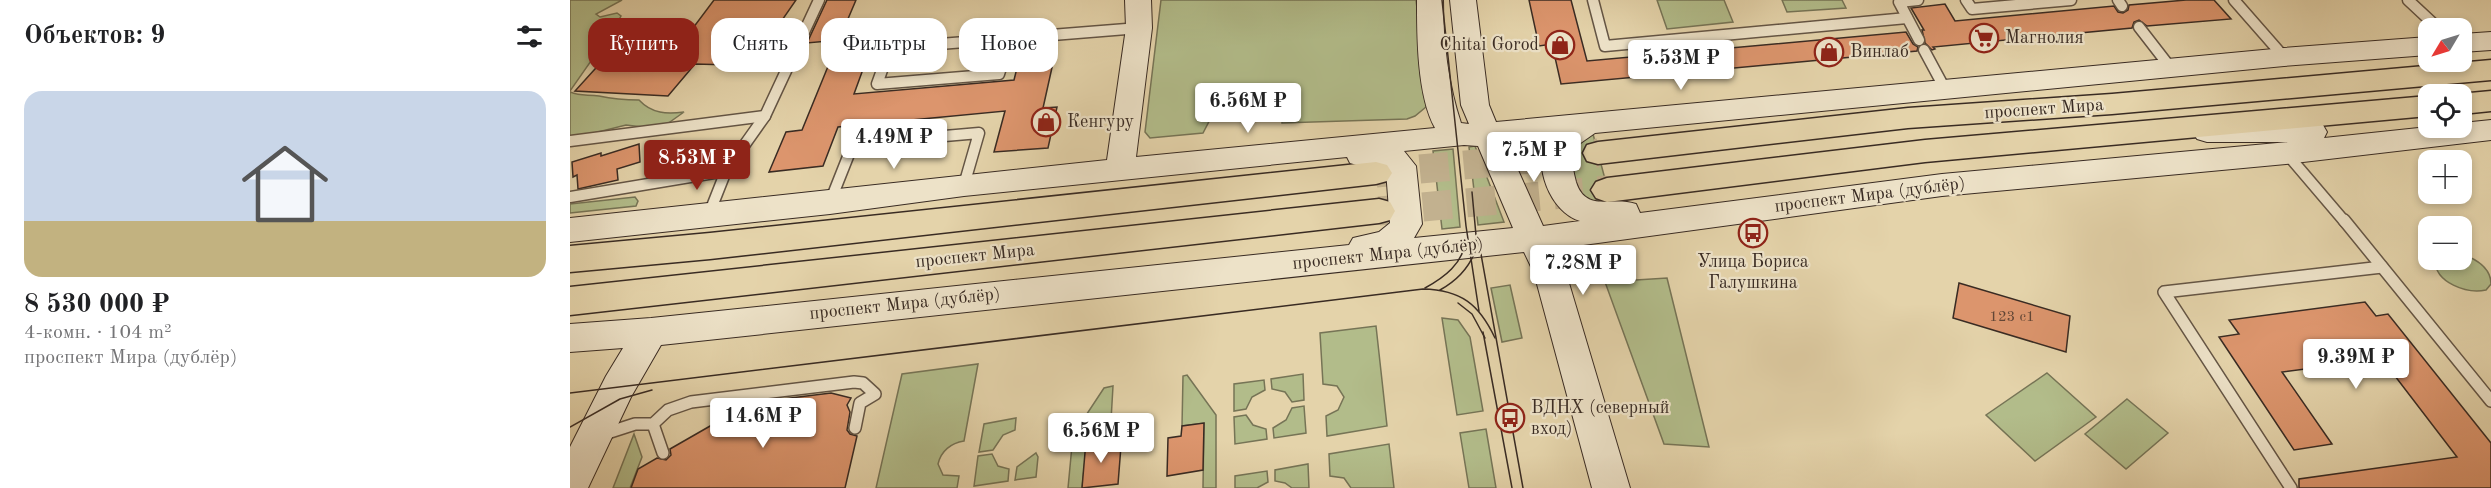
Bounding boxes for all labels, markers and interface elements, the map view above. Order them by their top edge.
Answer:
chip: Купить [588,18,699,72]
chip: Снять [711,18,809,72]
chip: Фильтры [821,18,947,72]
chip: Новое [959,18,1058,72]
north arrow [2418,18,2472,72]
map controls [2418,18,2472,270]
icon: filters [513,20,546,53]
supermarket icon: Магнолия [1968,22,2000,54]
text: Объектов: 9 [24,23,165,49]
shop icon: Chitai Gorod [1544,29,1576,61]
place label: Магнолия [2005,29,2084,47]
place label: Chitai Gorod [1440,36,1539,54]
shop icon: Винлаб [1813,36,1845,68]
pin: 5.53M ₽ [1626,40,1736,91]
place label: Винлаб [1850,43,1909,61]
text: 5.53M ₽ [1642,49,1720,69]
pin: 6.56M ₽ [1193,83,1303,134]
button: locate [2418,84,2472,138]
text: 6.56M ₽ [1209,92,1287,112]
street label: проспект Мира [1984,96,2104,122]
shop icon: Кенгуру [1030,106,1062,138]
place label: Кенгуру [1067,113,1135,131]
pin: 4.49M ₽ [839,119,949,170]
text: 4.49M ₽ [855,128,933,148]
icon: home [231,130,339,238]
pin: 7.5M ₽ [1485,132,1583,183]
pin: 8.53M ₽ [642,140,752,191]
text: 7.5M ₽ [1501,141,1567,161]
text: 8.53M ₽ [658,149,736,169]
button: + [2418,150,2472,204]
street label: проспект Мира (дублёр) [1773,173,1966,216]
button: − [2418,216,2472,270]
bus stop icon: Улица Бориса Галушкина [1737,217,1769,249]
street label: проспект Мира (дублёр) [1291,234,1484,273]
street label: проспект Мира [915,241,1036,271]
pin: 7.28M ₽ [1528,245,1638,296]
place label: Улица Бориса Галушкина [1697,253,1809,292]
text: 7.28M ₽ [1544,254,1622,274]
street label: проспект Мира (дублёр) [808,284,1001,323]
text: 8 530 000 ₽ [24,292,170,318]
house number: 123 с1 [1989,310,2035,325]
text: 4-комн. · 104 m² [24,323,172,343]
pin: 9.39M ₽ [2301,339,2411,390]
text: проспект Мира (дублёр) [24,348,237,368]
text: 9.39M ₽ [2317,348,2395,368]
pin: 14.6M ₽ [708,398,818,449]
place label: ВДНХ (северный вход) [1531,398,1670,438]
bus stop icon: ВДНХ (северный вход) [1494,402,1526,434]
text: 14.6M ₽ [724,407,802,427]
pin: 6.56M ₽ [1046,413,1156,464]
text: 6.56M ₽ [1062,422,1140,442]

